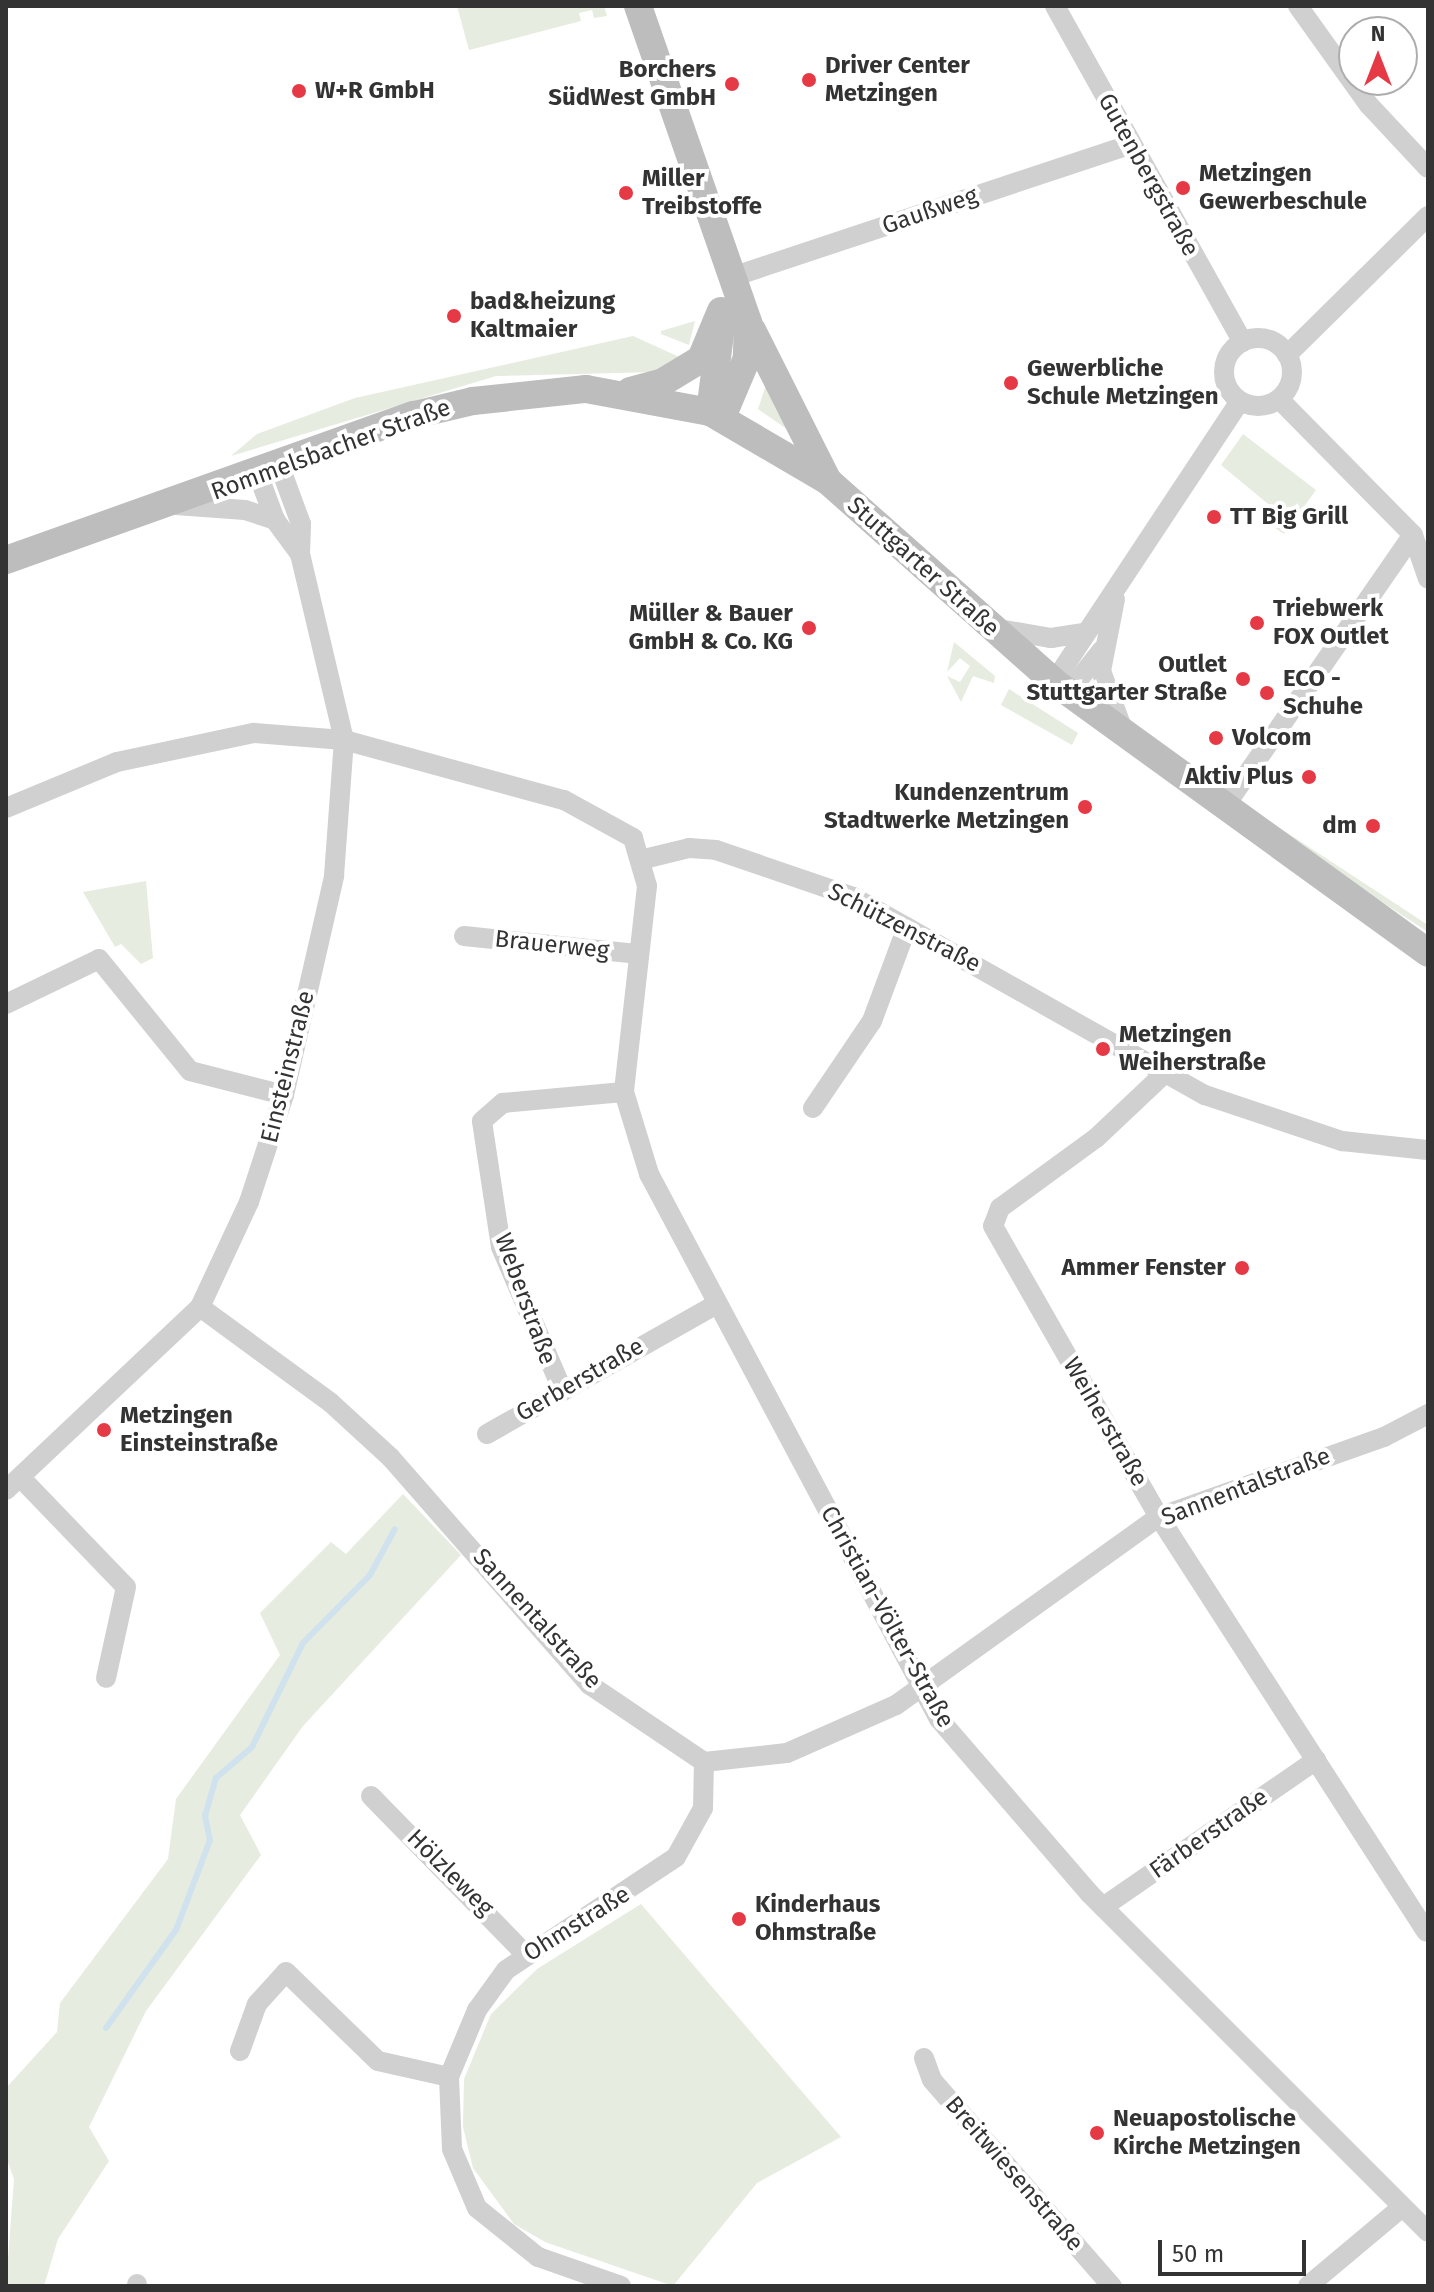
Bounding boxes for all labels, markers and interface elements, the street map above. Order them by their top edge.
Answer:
north arrow [1338,16,1418,96]
text: N [1371,20,1385,47]
place label: Driver Center Metzingen [825,52,970,108]
place label: Borchers SüdWest GmbH [548,56,716,112]
marker: Driver Center Metzingen [800,71,818,89]
marker: Borchers SüdWest GmbH [723,75,741,93]
place label: W+R GmbH [315,77,435,105]
marker: W+R GmbH [290,82,308,100]
street label: Gutenbergstraße [1091,89,1205,261]
place label: Metzingen Gewerbeschule [1199,160,1367,216]
place label: Miller Treibstoffe [642,165,762,221]
marker: Metzingen Gewerbeschule [1174,179,1192,197]
street label: Gaußweg [878,181,982,241]
marker: Miller Treibstoffe [617,184,635,202]
place label: bad&heizung Kaltmaier [470,288,615,344]
marker: bad&heizung Kaltmaier [445,307,463,325]
place label: Gewerbliche Schule Metzingen [1027,355,1219,411]
marker: Gewerbliche Schule Metzingen [1002,374,1020,392]
street label: Rommelsbacher Straße [207,393,455,507]
street label: Stuttgarter Straße [841,491,1005,643]
place label: TT Big Grill [1230,503,1348,531]
marker: TT Big Grill [1205,508,1223,526]
place label: Triebwerk FOX Outlet [1273,595,1389,651]
place label: Müller & Bauer GmbH & Co. KG [629,600,793,656]
marker: Triebwerk FOX Outlet [1248,614,1266,632]
marker: Müller & Bauer GmbH & Co. KG [800,619,818,637]
place label: Outlet Stuttgarter Straße [1027,651,1227,707]
place label: ECO - Schuhe [1283,665,1363,721]
marker: Outlet Stuttgarter Straße [1234,670,1252,688]
marker: ECO - Schuhe [1258,684,1276,702]
place label: Volcom [1232,724,1311,752]
marker: Volcom [1207,729,1225,747]
place label: Aktiv Plus [1185,763,1293,791]
marker: Aktiv Plus [1300,768,1318,786]
place label: Kundenzentrum Stadtwerke Metzingen [824,779,1069,835]
marker: Kundenzentrum Stadtwerke Metzingen [1076,798,1094,816]
place label: dm [1322,812,1357,840]
marker: dm [1364,817,1382,835]
street label: Schützenstraße [823,877,985,979]
street label: Brauerweg [493,925,611,965]
street label: Einsteinstraße [255,988,321,1146]
place label: Metzingen Weiherstraße [1119,1021,1266,1077]
marker: Metzingen Weiherstraße [1094,1040,1112,1058]
street label: Weberstraße [488,1229,562,1369]
place label: Ammer Fenster [1061,1254,1226,1282]
marker: Ammer Fenster [1233,1259,1251,1277]
street label: Gerberstraße [511,1332,649,1428]
street label: Weiherstraße [1056,1352,1154,1492]
place label: Metzingen Einsteinstraße [120,1402,278,1458]
marker: Metzingen Einsteinstraße [95,1421,113,1439]
street label: Sannentalstraße [1158,1442,1334,1532]
street label: Christian-Völter-Straße [814,1501,960,1733]
street label: Sannentalstraße [467,1543,607,1695]
street label: Färberstraße [1144,1783,1274,1885]
street label: Hölzleweg [401,1824,499,1922]
street label: Ohmstraße [519,1880,635,1968]
place label: Kinderhaus Ohmstraße [755,1891,880,1947]
marker: Kinderhaus Ohmstraße [730,1910,748,1928]
street label: Breitwiesenstraße [939,2091,1089,2257]
place label: Neuapostolische Kirche Metzingen [1113,2105,1301,2161]
marker: Neuapostolische Kirche Metzingen [1088,2124,1106,2142]
scale bar [1162,2224,1310,2274]
text: 50 m [1172,2240,1224,2268]

